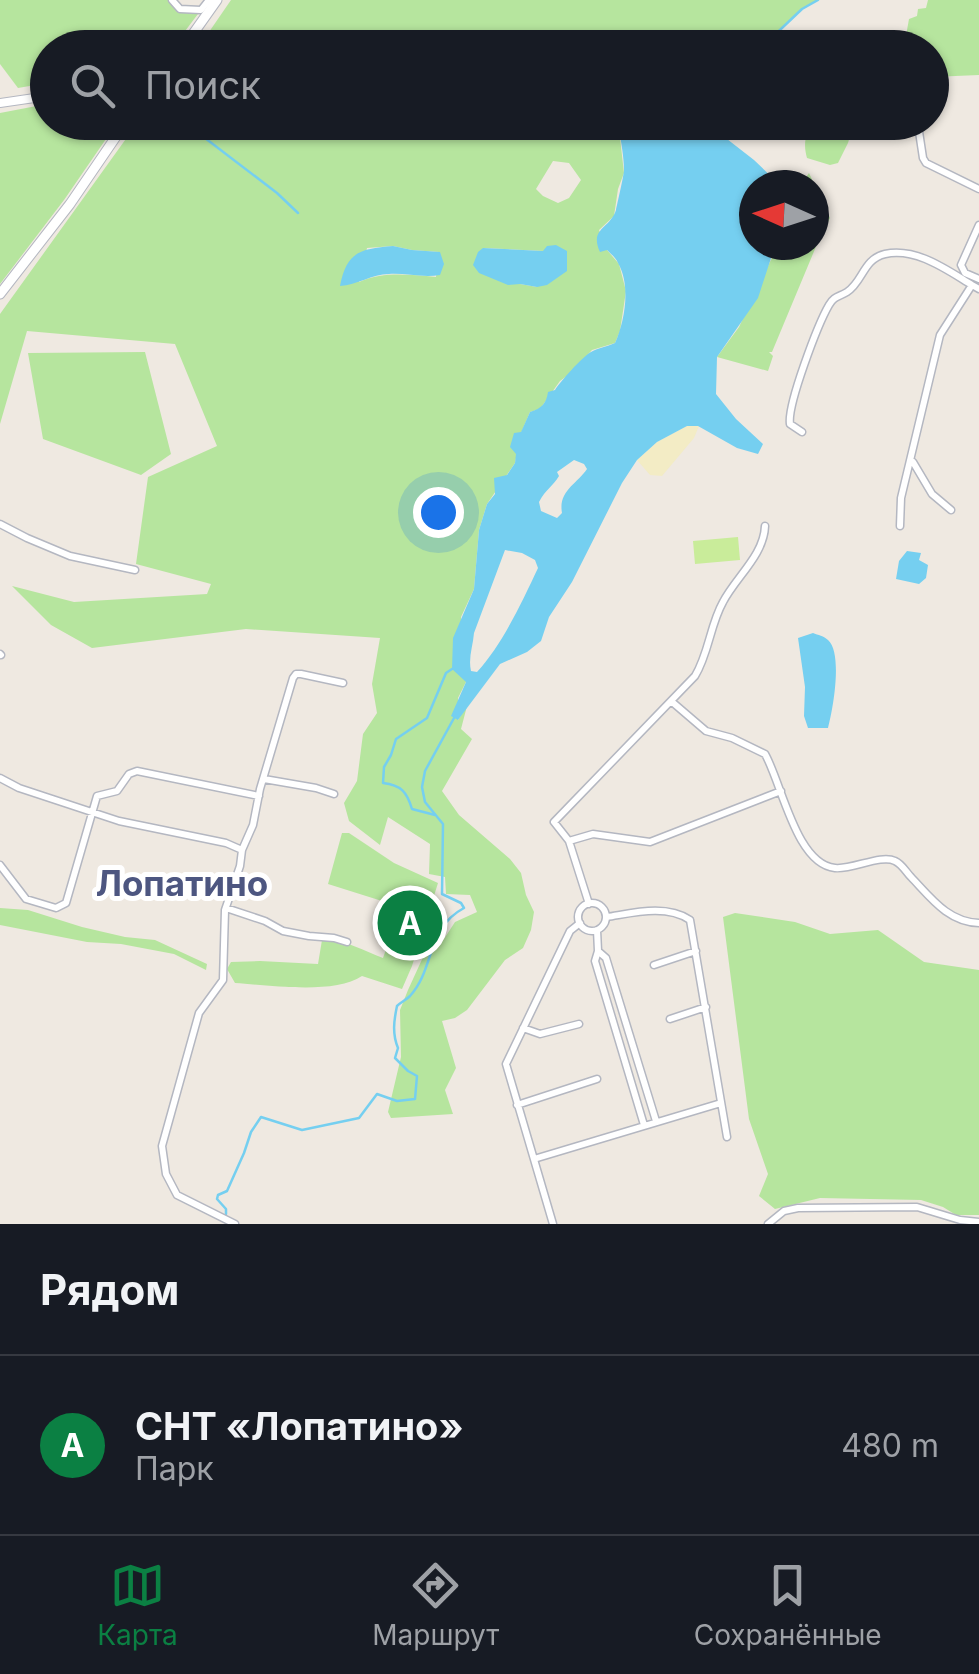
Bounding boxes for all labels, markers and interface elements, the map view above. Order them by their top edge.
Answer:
search box [30,30,949,140]
icon: search [65,58,120,113]
text: Поиск [145,62,261,108]
north arrow [739,170,829,260]
your location [413,487,464,538]
district label: Лопатино [96,862,268,904]
pin: A [378,886,442,960]
text: Рядом [40,1264,179,1315]
text: СНТ «Лопатино» [135,1403,463,1449]
text: A [61,1426,84,1465]
text: 480 m [841,1426,939,1465]
text: Парк [135,1449,214,1488]
tab: Карта [97,1558,178,1652]
tab: Маршрут [372,1558,499,1652]
tab: Сохранённые [694,1558,882,1652]

